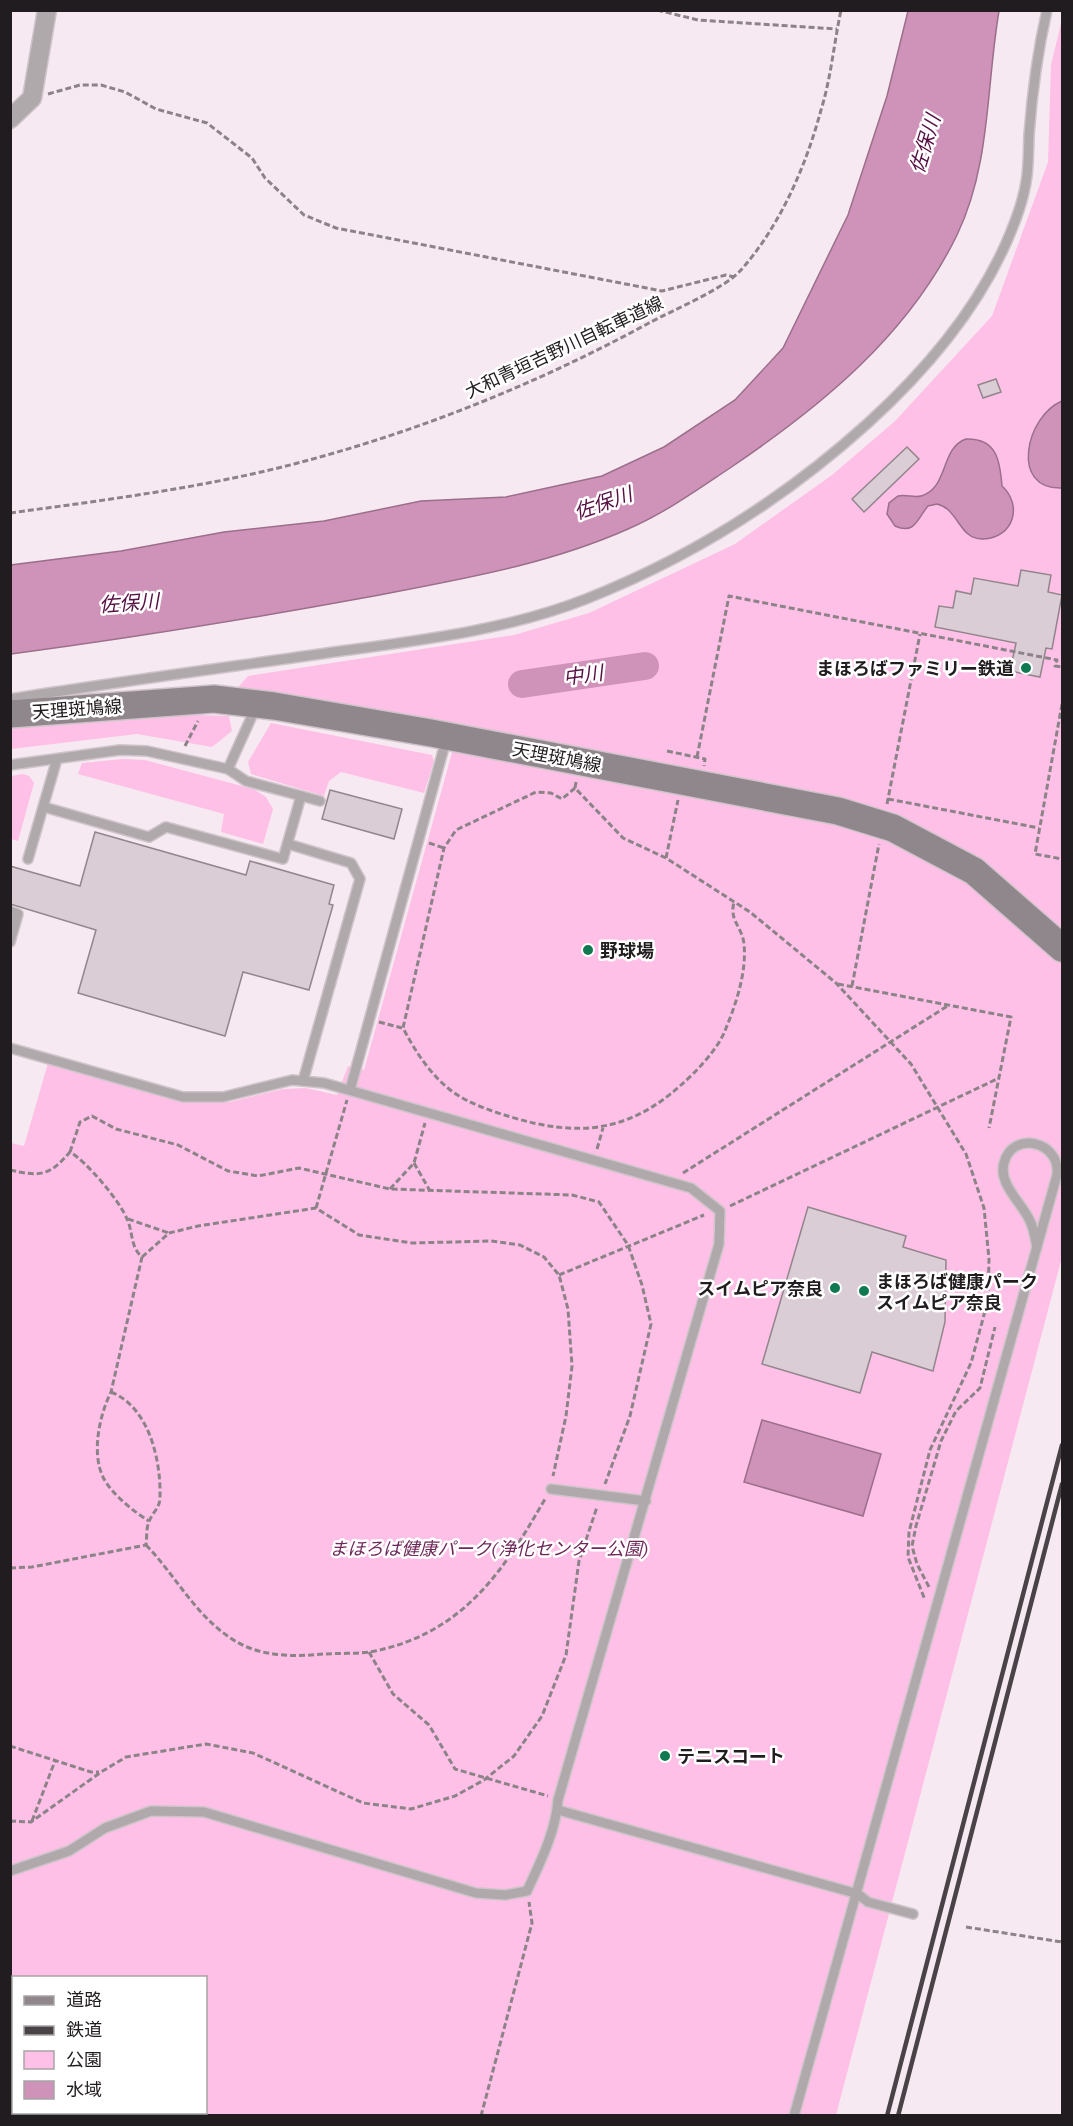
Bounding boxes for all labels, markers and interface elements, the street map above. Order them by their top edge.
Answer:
water label: 佐保川 [903,109,948,177]
street label: 大和青垣吉野川自転車道線 [461,290,667,404]
water label: 佐保川 [570,479,638,526]
water label: 佐保川 [98,587,162,619]
place label: まほろばファミリー鉄道 [816,656,1014,681]
water label: 中川 [561,658,607,692]
marker: まほろばファミリー鉄道 [1019,661,1033,675]
street label: 天理斑鳩線 [31,693,123,725]
street label: 天理斑鳩線 [510,736,604,778]
place label: 野球場 [600,938,654,963]
marker: 野球場 [581,943,595,957]
place label: まほろば健康パーク スイムピア奈良 [876,1269,1038,1315]
place label: スイムピア奈良 [697,1276,823,1301]
marker: スイムピア奈良 [828,1281,842,1295]
marker: まほろば健康パーク スイムピア奈良 [857,1284,871,1298]
park label: まほろば健康パーク(浄化センター公園) [329,1536,649,1561]
place label: テニスコート [677,1744,785,1769]
marker: テニスコート [658,1749,672,1763]
legend [12,1976,207,2114]
text: 道路 [66,1987,102,2012]
text: 鉄道 [66,2017,102,2042]
text: 公園 [66,2047,102,2072]
text: 水域 [66,2077,102,2102]

